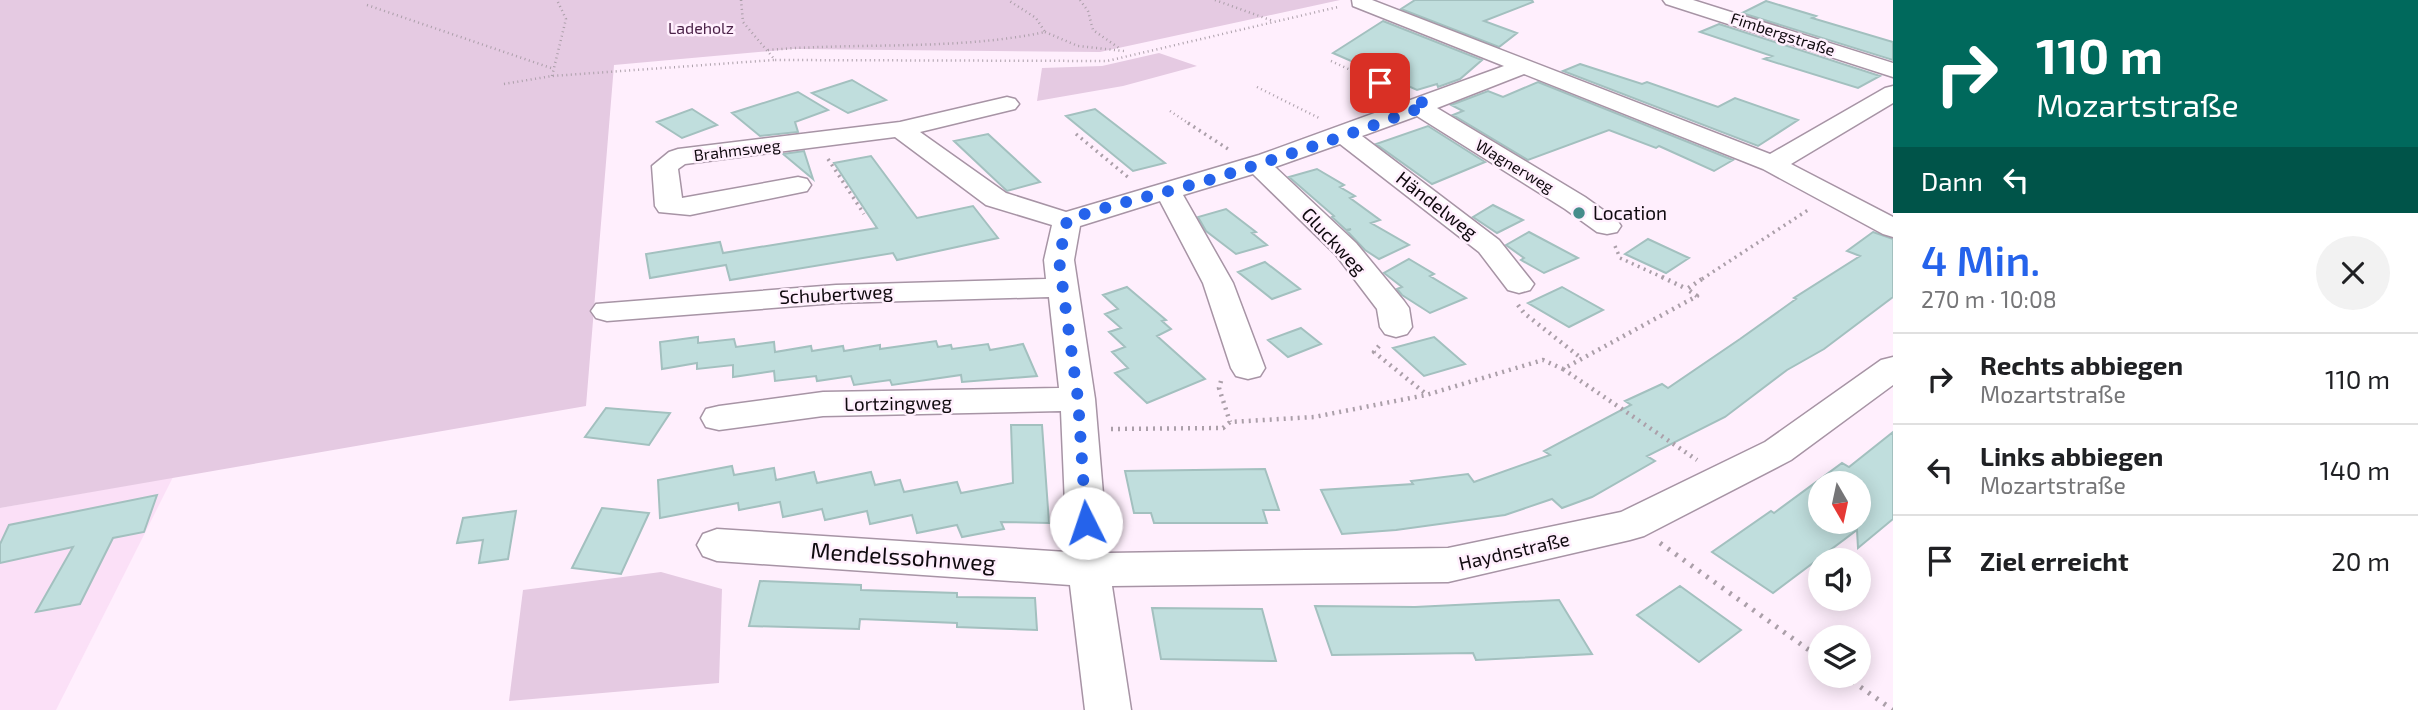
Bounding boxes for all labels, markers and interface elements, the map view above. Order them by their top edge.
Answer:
street label: Fimbergstraße [1729,8,1838,59]
park label: Ladeholz [668,18,734,37]
text: 110 m [2036,25,2163,84]
icon: right [1921,28,2012,119]
pin [1350,53,1410,113]
icon: arrive [1361,64,1399,102]
text: Mozartstraße [2036,85,2239,123]
street label: Brahmsweg [692,135,781,164]
street label: Wagnerweg [1473,135,1558,196]
icon: left [1997,161,2035,199]
text: Dann [1921,165,1983,196]
street label: Händelweg [1392,166,1483,244]
place label: Location [1593,201,1667,224]
street label: Gluckweg [1297,202,1372,279]
marker: Location [1571,205,1587,221]
text: 4 Min. [1921,234,2040,284]
button: close [2316,236,2390,310]
street label: Schubertweg [778,279,894,308]
text: 270 m · 10:08 [1921,285,2057,313]
text: Rechts abbiegen [1980,349,2183,380]
icon: right [1921,360,1959,398]
text: 110 m [2325,363,2390,394]
text: Mozartstraße [1980,380,2126,408]
street label: Lortzingweg [844,390,952,415]
text: Links abbiegen [1980,440,2164,471]
icon: left [1921,451,1959,489]
text: 140 m [2319,454,2390,485]
north arrow [1808,471,1871,534]
map controls [1808,471,1871,688]
text: Mozartstraße [1980,471,2126,499]
position arrow [1049,486,1123,560]
street label: Haydnstraße [1456,527,1572,574]
street label: Mendelssohnweg [810,536,997,576]
icon: arrive [1921,542,1959,580]
text: Ziel erreicht [1980,545,2129,576]
text: 20 m [2331,545,2390,576]
button: sound [1808,548,1871,611]
button: layers [1808,625,1871,688]

